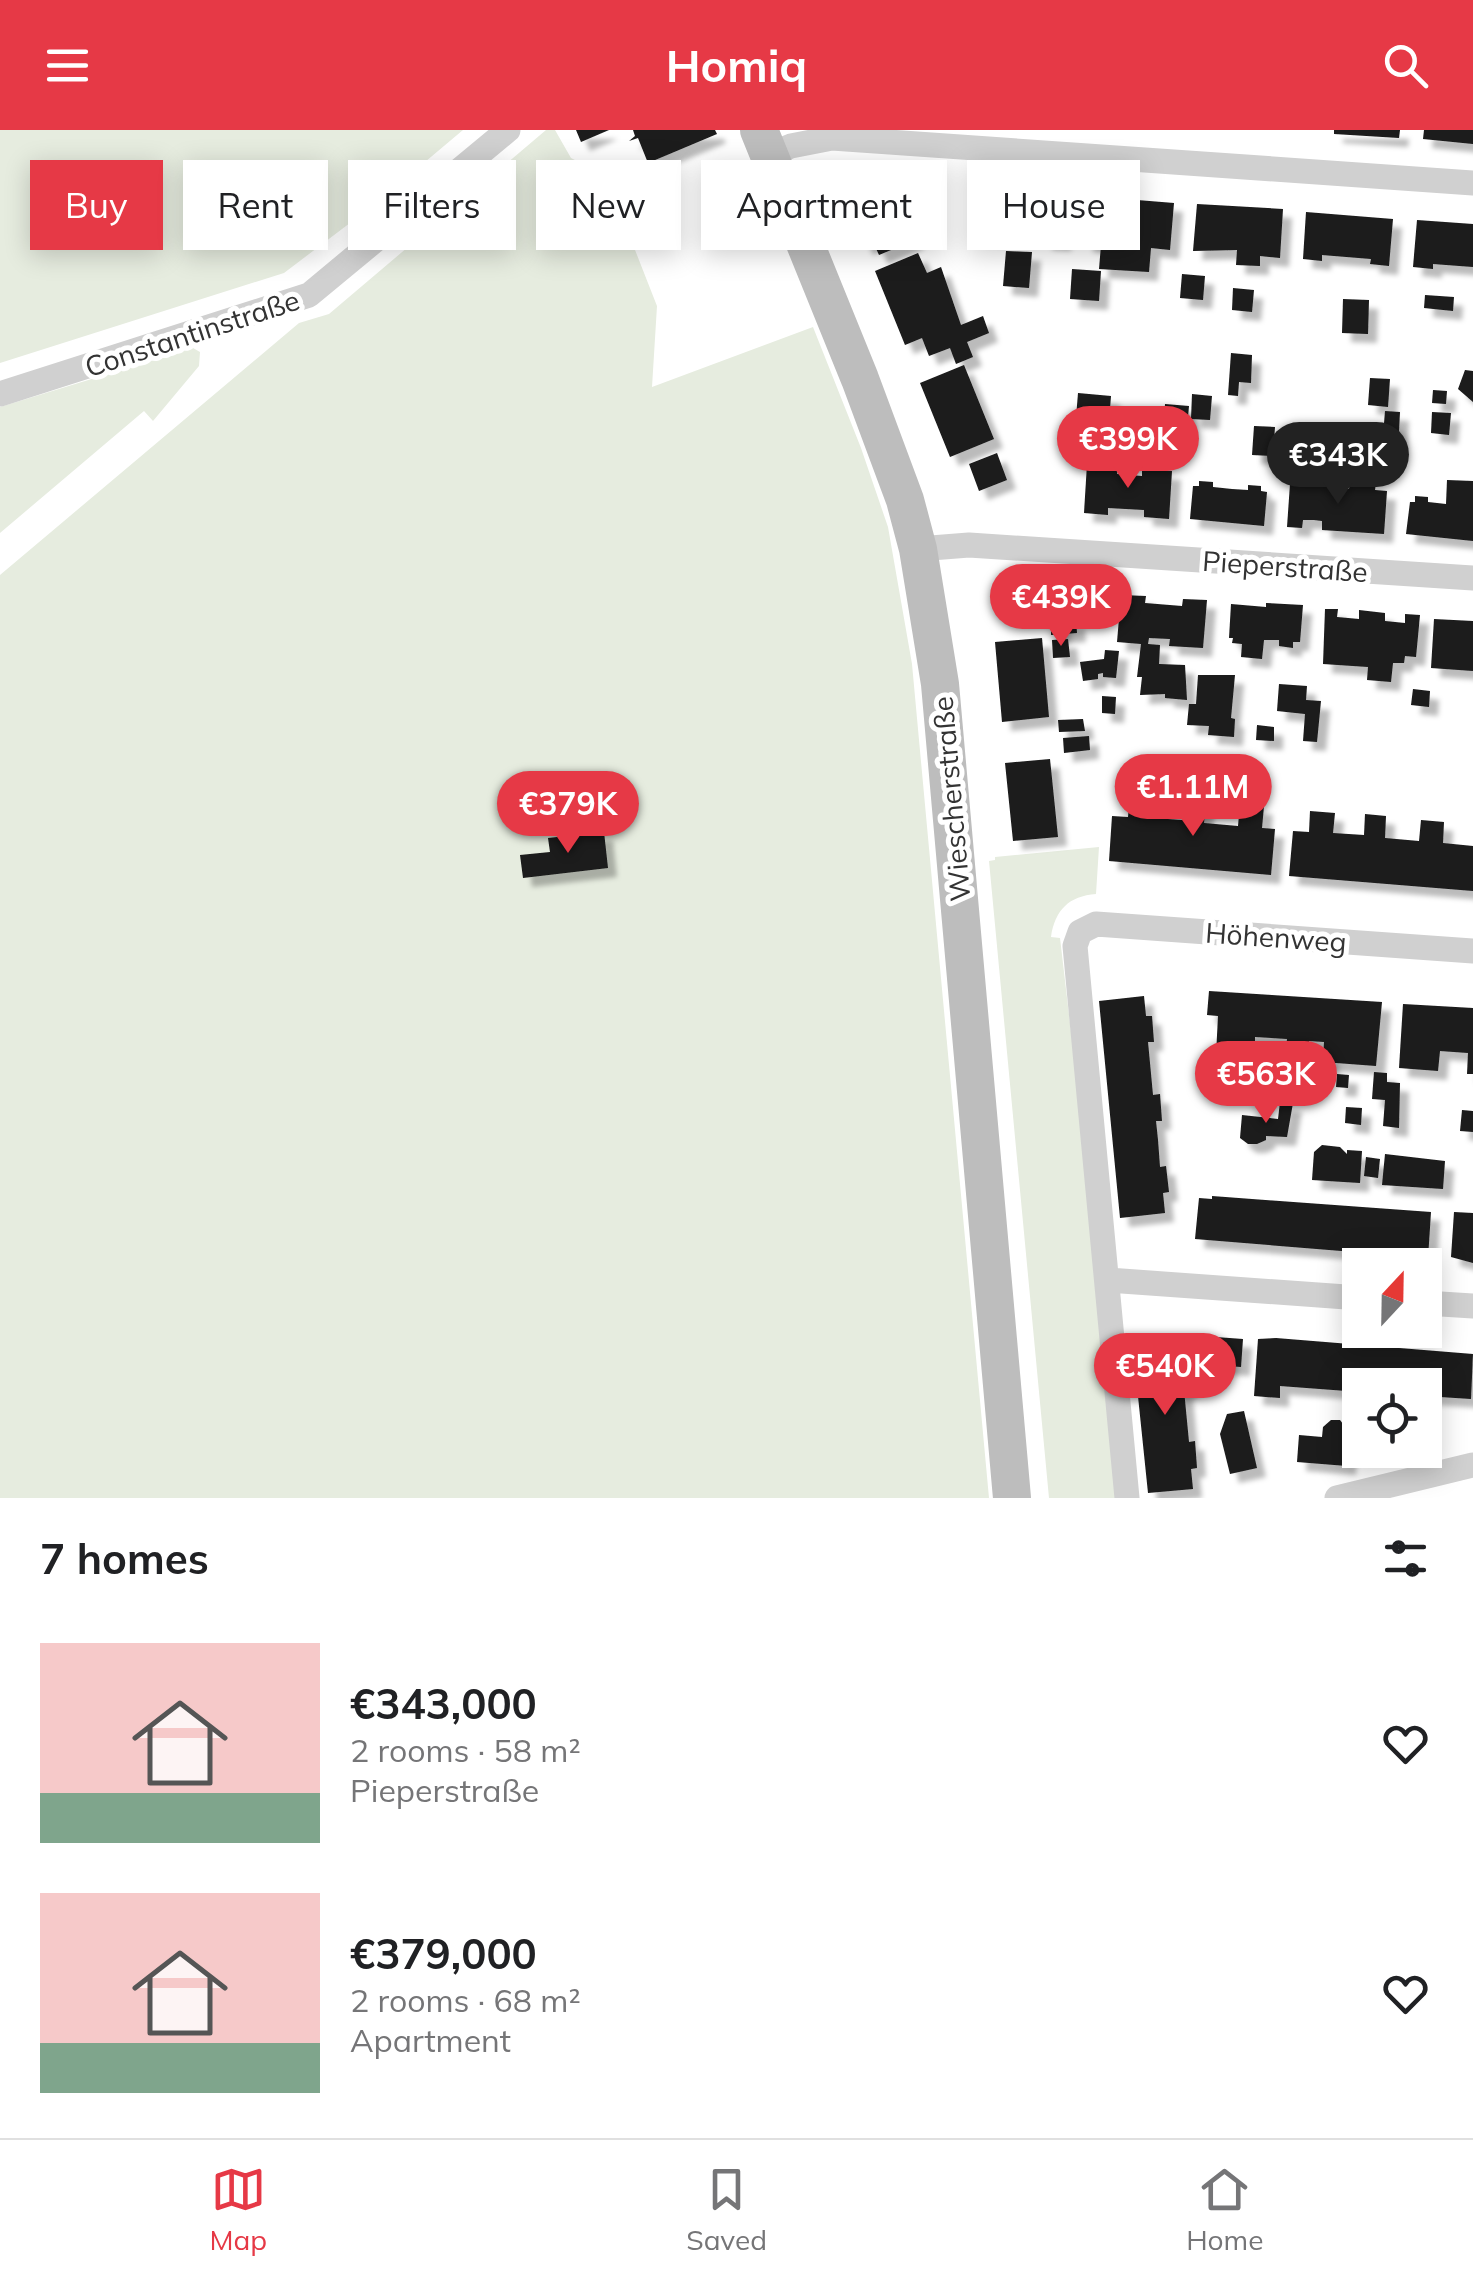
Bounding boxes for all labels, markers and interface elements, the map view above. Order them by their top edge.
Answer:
text: Homiq [666,37,807,93]
icon: menu [40,38,95,93]
icon: search [1378,38,1433,93]
chip: Buy [30,160,163,250]
chip: Rent [183,160,328,250]
chip: Filters [348,160,516,250]
chip: New [536,160,681,250]
chip: Apartment [701,160,947,250]
chip: House [967,160,1140,250]
street label: Constantinstraße [80,282,304,384]
pin: €399K [1058,406,1198,491]
text: €399K [1079,418,1177,458]
pin: €343K [1268,422,1408,507]
text: €343K [1289,434,1387,474]
street label: Pieperstraße [1201,543,1369,589]
pin: €439K [991,564,1131,649]
text: €439K [1012,576,1110,616]
street label: Wiescherstraße [925,695,977,903]
pin: €1.11M [1112,754,1274,839]
text: €1.11M [1137,766,1249,806]
pin: €379K [498,771,638,856]
text: €379K [519,783,617,823]
street label: Höhenweg [1204,915,1348,959]
pin: €563K [1196,1041,1336,1126]
text: €563K [1217,1053,1315,1093]
north arrow [1342,1248,1442,1348]
map controls [1342,1248,1442,1468]
pin: €540K [1095,1333,1235,1418]
text: €540K [1116,1345,1214,1385]
button: locate [1342,1368,1442,1468]
icon: filters [1378,1531,1433,1586]
text: 7 homes [40,1532,209,1585]
text: €343,000 [350,1677,537,1730]
icon: home [120,1683,240,1803]
icon: heart [1378,1716,1433,1771]
text: 2 rooms · 58 m² [350,1730,581,1770]
text: Pieperstraße [350,1770,539,1810]
text: €379,000 [350,1927,537,1980]
icon: home [120,1933,240,2053]
icon: heart [1378,1966,1433,2021]
text: 2 rooms · 68 m² [350,1980,581,2020]
text: Apartment [350,2020,511,2060]
tab: Map [210,2162,267,2257]
tab: Saved [686,2162,767,2257]
tab: Home [1186,2162,1263,2257]

